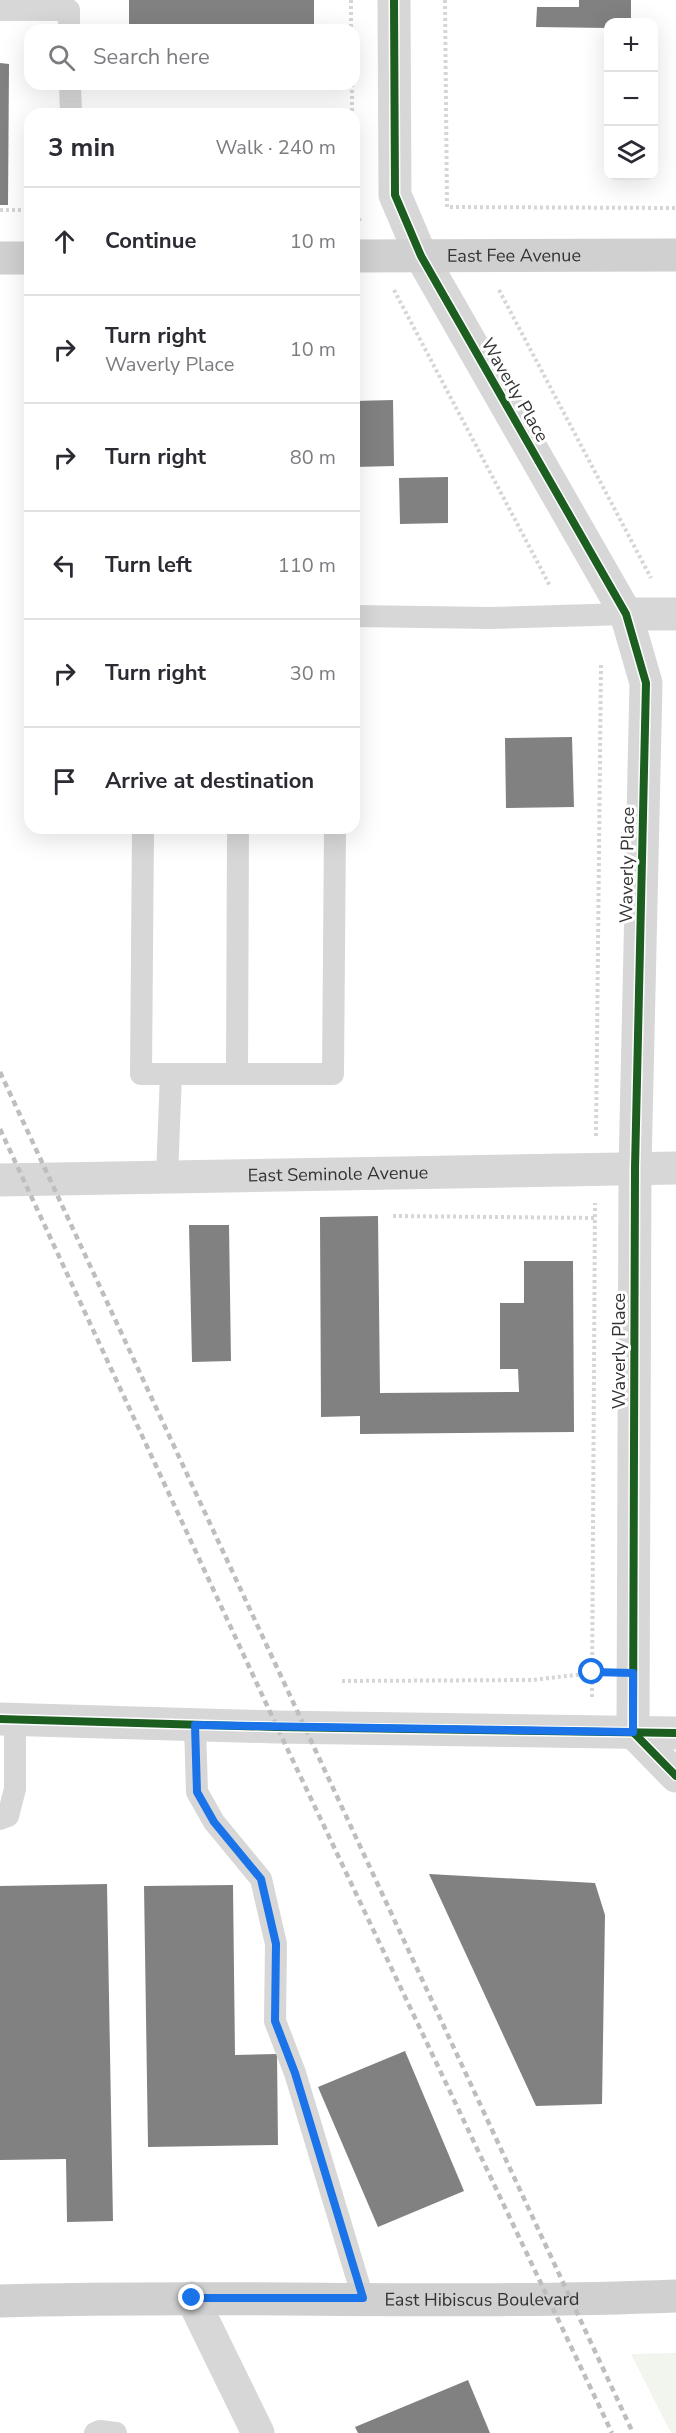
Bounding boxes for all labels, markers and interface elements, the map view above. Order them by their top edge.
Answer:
map controls [604,18,658,180]
button: + [604,18,658,72]
search box [24,24,360,90]
icon: search [45,41,78,74]
text: Search here [93,42,210,72]
button: − [604,72,658,126]
button: layers [604,126,658,180]
text: 3 min [48,130,115,165]
text: Walk · 240 m [216,134,336,161]
icon: ahead [48,225,81,258]
text: Continue [105,226,196,256]
text: 10 m [290,228,336,255]
street label: East Fee Avenue [447,243,581,268]
text: Turn right [105,321,206,351]
icon: right [48,333,81,366]
street label: Waverly Place [476,334,554,446]
text: 10 m [290,336,336,363]
text: Waverly Place [105,351,234,378]
icon: right [48,441,81,474]
text: Turn right [105,442,206,472]
text: 80 m [290,444,336,471]
icon: left [48,549,81,582]
text: Turn left [105,550,192,580]
text: 110 m [278,552,336,579]
icon: right [48,657,81,690]
text: Turn right [105,658,206,688]
text: 30 m [290,660,336,687]
icon: arrive [48,765,81,798]
text: Arrive at destination [105,766,314,796]
street label: Waverly Place [614,807,640,923]
street label: East Seminole Avenue [247,1160,429,1188]
street label: Waverly Place [607,1293,631,1409]
route start [578,1658,604,1684]
route end [178,2284,204,2310]
street label: East Hibiscus Boulevard [384,2287,580,2312]

